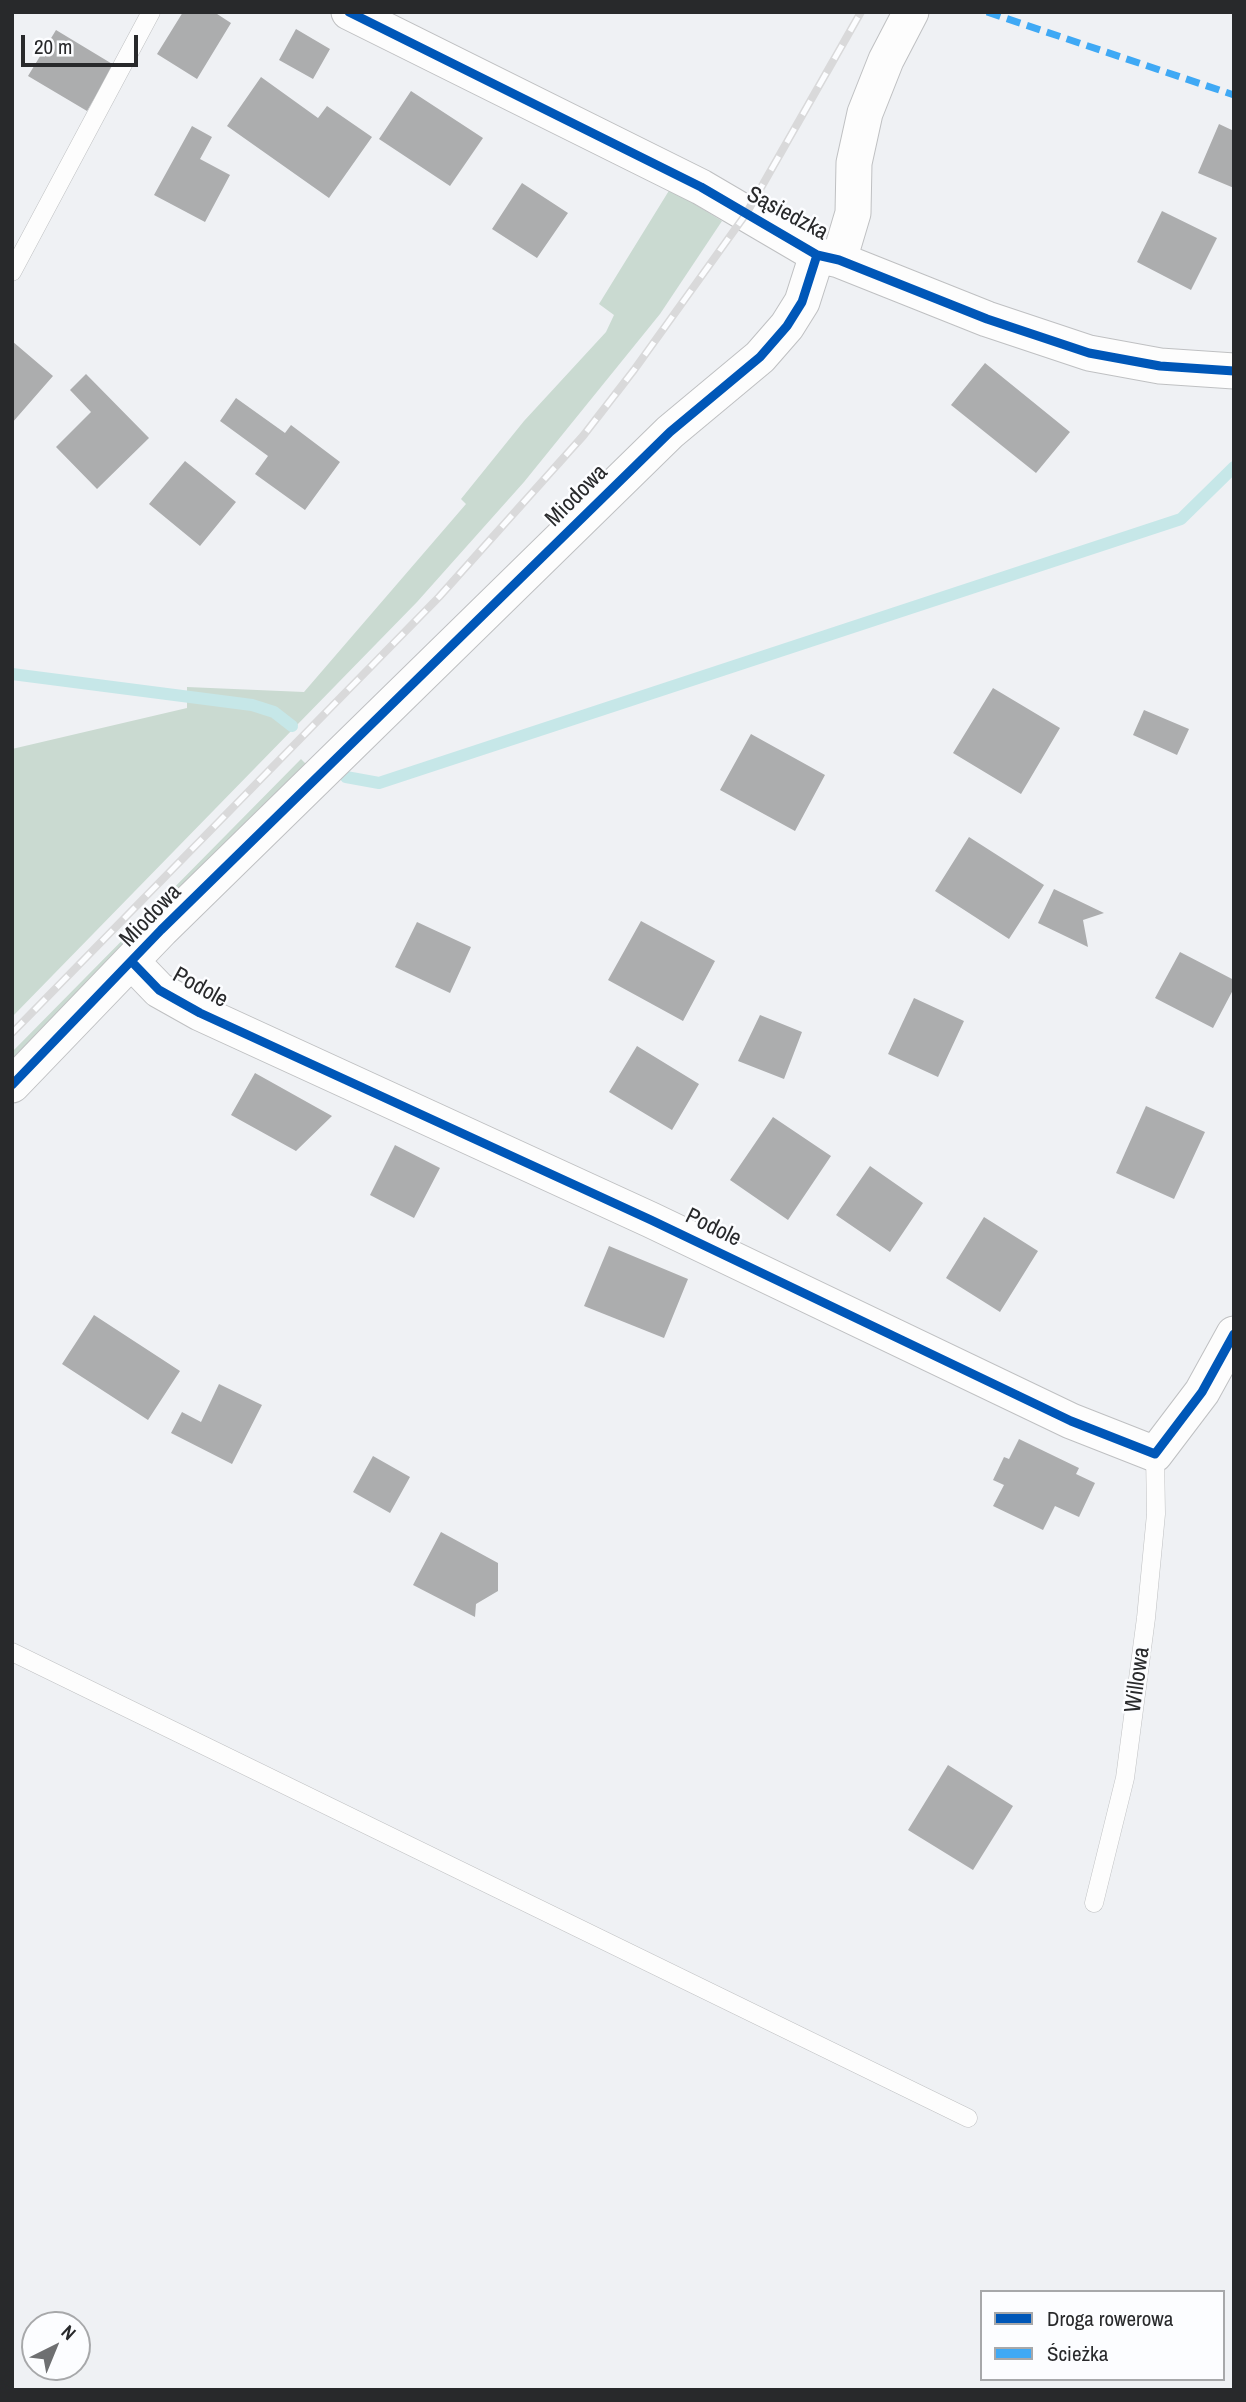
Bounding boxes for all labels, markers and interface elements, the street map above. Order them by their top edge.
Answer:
scale bar [24,21,142,65]
text: 20 m [34,32,72,61]
street label: Sąsiedzka [742,181,832,247]
street label: Miodowa [540,459,614,533]
street label: Miodowa [114,879,188,953]
street label: Podole [168,962,232,1014]
street label: Podole [681,1203,745,1253]
street label: Willowa [1120,1645,1156,1715]
legend [980,2290,1225,2381]
text: Droga rowerowa [1047,2304,1173,2333]
north arrow [21,2311,91,2381]
text: N [56,2319,82,2345]
text: Ścieżka [1047,2339,1108,2368]

